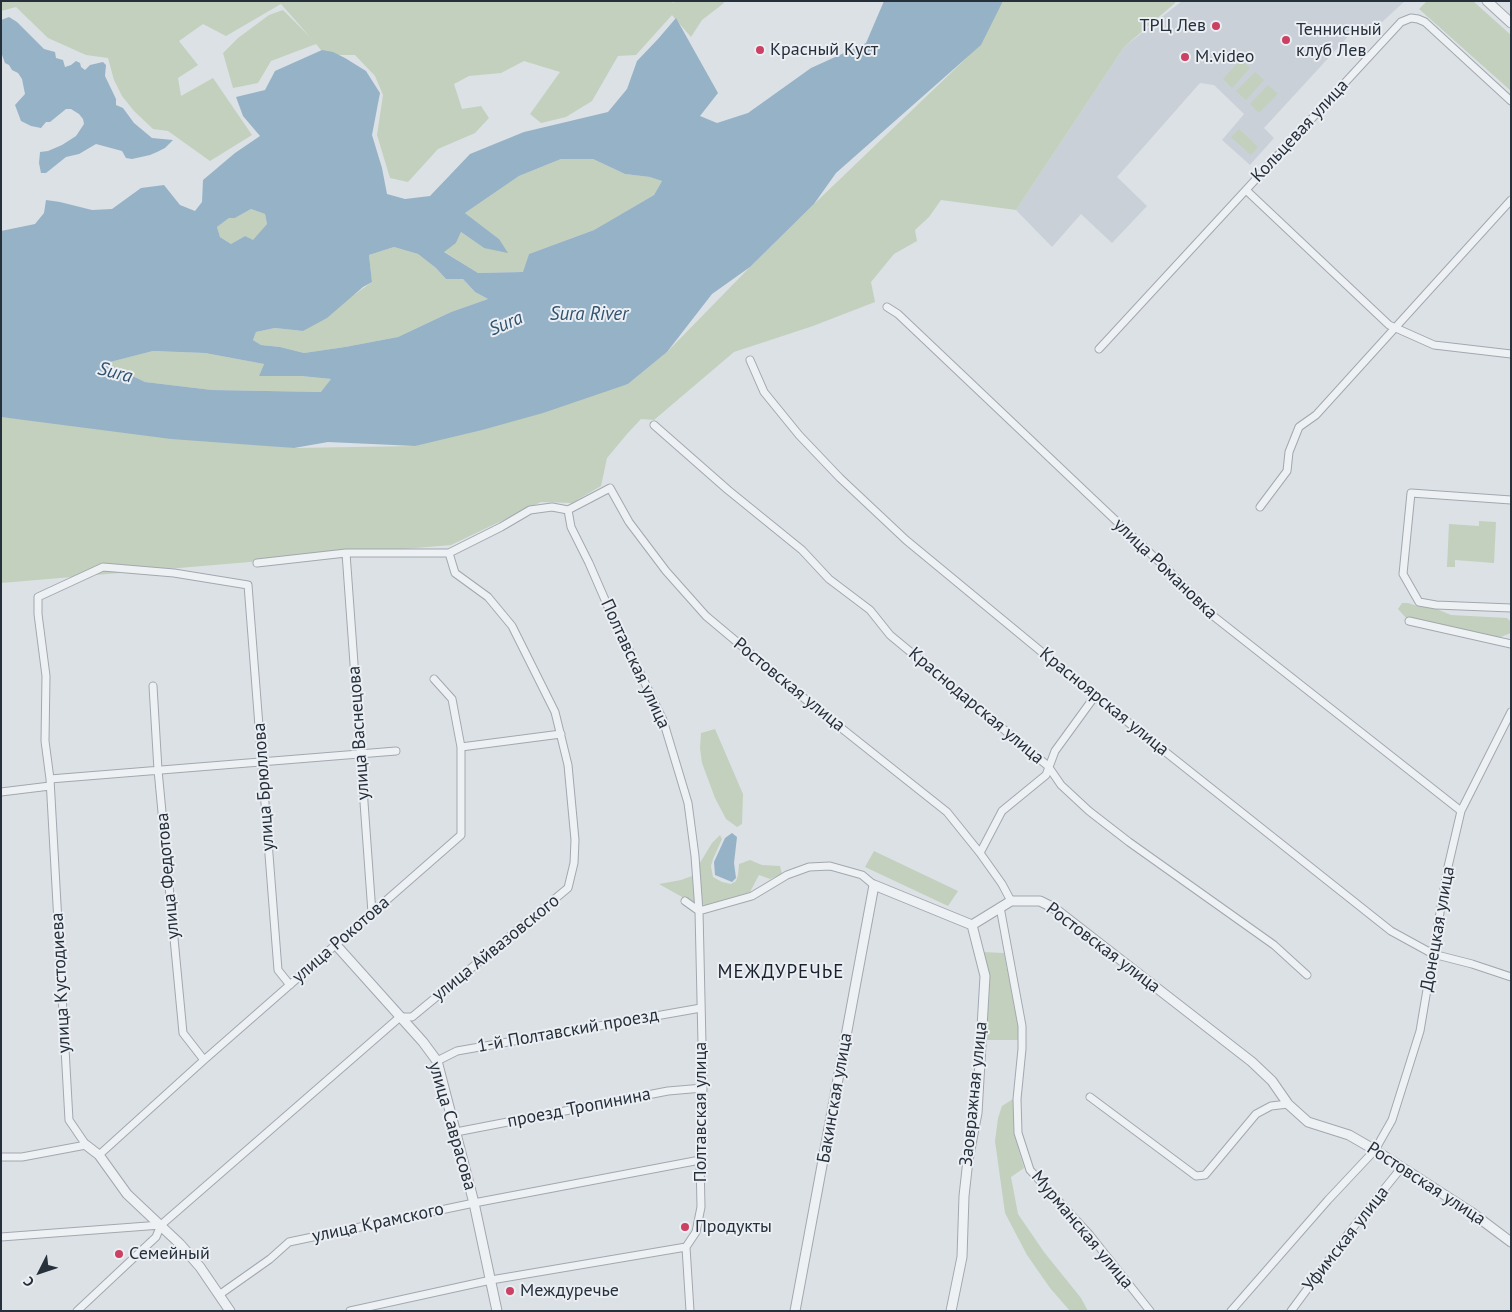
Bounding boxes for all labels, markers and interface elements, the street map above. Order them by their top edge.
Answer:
place label: ТРЦ Лев [1139,15,1206,37]
place label: Теннисный клуб Лев [1296,19,1382,62]
marker: ТРЦ Лев [1210,20,1222,32]
marker: Теннисный клуб Лев [1280,34,1292,46]
place label: Красный Куст [770,39,878,61]
marker: Красный Куст [754,44,766,56]
place label: M.video [1195,46,1254,68]
marker: M.video [1179,51,1191,63]
street label: Кольцевая улица [1247,75,1353,187]
water label: Sura River [550,304,628,326]
water label: Sura [486,307,526,341]
water label: Sura [95,357,135,389]
street label: улица Романовка [1109,514,1221,624]
street label: Полтавская улица [596,596,674,732]
street label: Ростовская улица [729,633,849,737]
street label: Краснодарская улица [904,643,1048,769]
street label: Красноярская улица [1035,643,1173,761]
street label: улица Васнецова [344,665,374,801]
street label: улица Брюллова [249,722,279,852]
street label: улица Федотова [152,812,184,940]
street label: Донецкая улица [1416,865,1460,993]
street label: улица Айвазовского [428,890,564,1006]
street label: улица Рокотова [288,892,394,988]
street label: Ростовская улица [1042,898,1164,998]
street label: улица Кустодиева [47,912,75,1054]
district label: МЕЖДУРЕЧЬЕ [716,962,846,984]
street label: 1-й Полтавский проезд [476,1004,660,1058]
street label: Заовражная улица [956,1020,992,1168]
street label: Бакинская улица [813,1031,857,1165]
street label: Полтавская улица [690,1042,712,1182]
street label: улица Саврасова [423,1059,481,1193]
street label: проезд Тропинина [505,1083,653,1133]
street label: Ростовская улица [1363,1138,1489,1230]
street label: Мурманская улица [1026,1167,1138,1293]
street label: Уфимская улица [1298,1182,1394,1296]
street label: улица Крамского [310,1199,446,1247]
place label: Продукты [695,1216,772,1238]
marker: Продукты [679,1221,691,1233]
place label: Семейный [129,1243,210,1265]
north arrow [15,1247,65,1297]
marker: Семейный [113,1248,125,1260]
text: С [19,1273,38,1291]
place label: Междуречье [520,1280,619,1302]
marker: Междуречье [504,1285,516,1297]

